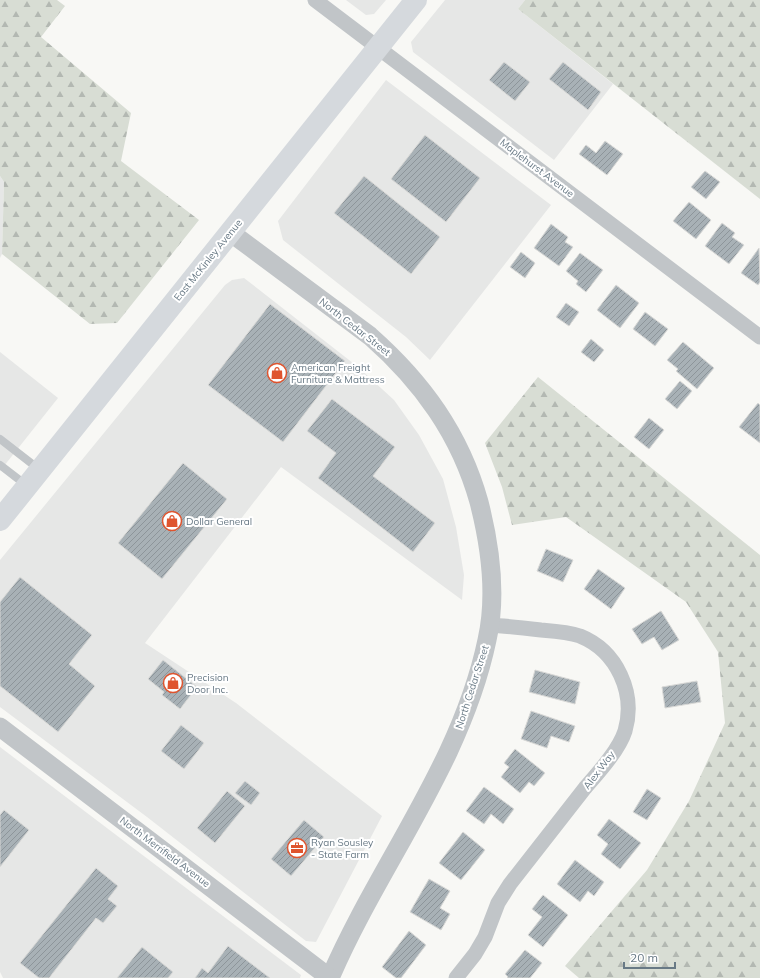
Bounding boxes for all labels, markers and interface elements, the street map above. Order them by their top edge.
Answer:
street label: Maplehurst Avenue [497,136,577,200]
street label: East McKinley Avenue [171,216,245,304]
street label: North Cedar Street [317,295,394,359]
place label: American Freight Furniture & Mattress [291,361,385,386]
shop icon: American Freight Furniture & Mattress [266,362,288,384]
shop icon: Dollar General [161,510,183,532]
place label: Dollar General [186,515,252,528]
street label: North Cedar Street [452,643,492,730]
place label: Precision Door Inc. [187,671,229,696]
shop icon: Precision Door Inc. [162,672,184,694]
street label: Alex Way [580,748,618,792]
street label: North Merrifield Avenue [117,814,213,890]
place label: Ryan Sousley - State Farm [311,836,374,861]
office icon: Ryan Sousley - State Farm [286,837,308,859]
scale bar [624,944,675,970]
text: 20 m [630,950,658,965]

